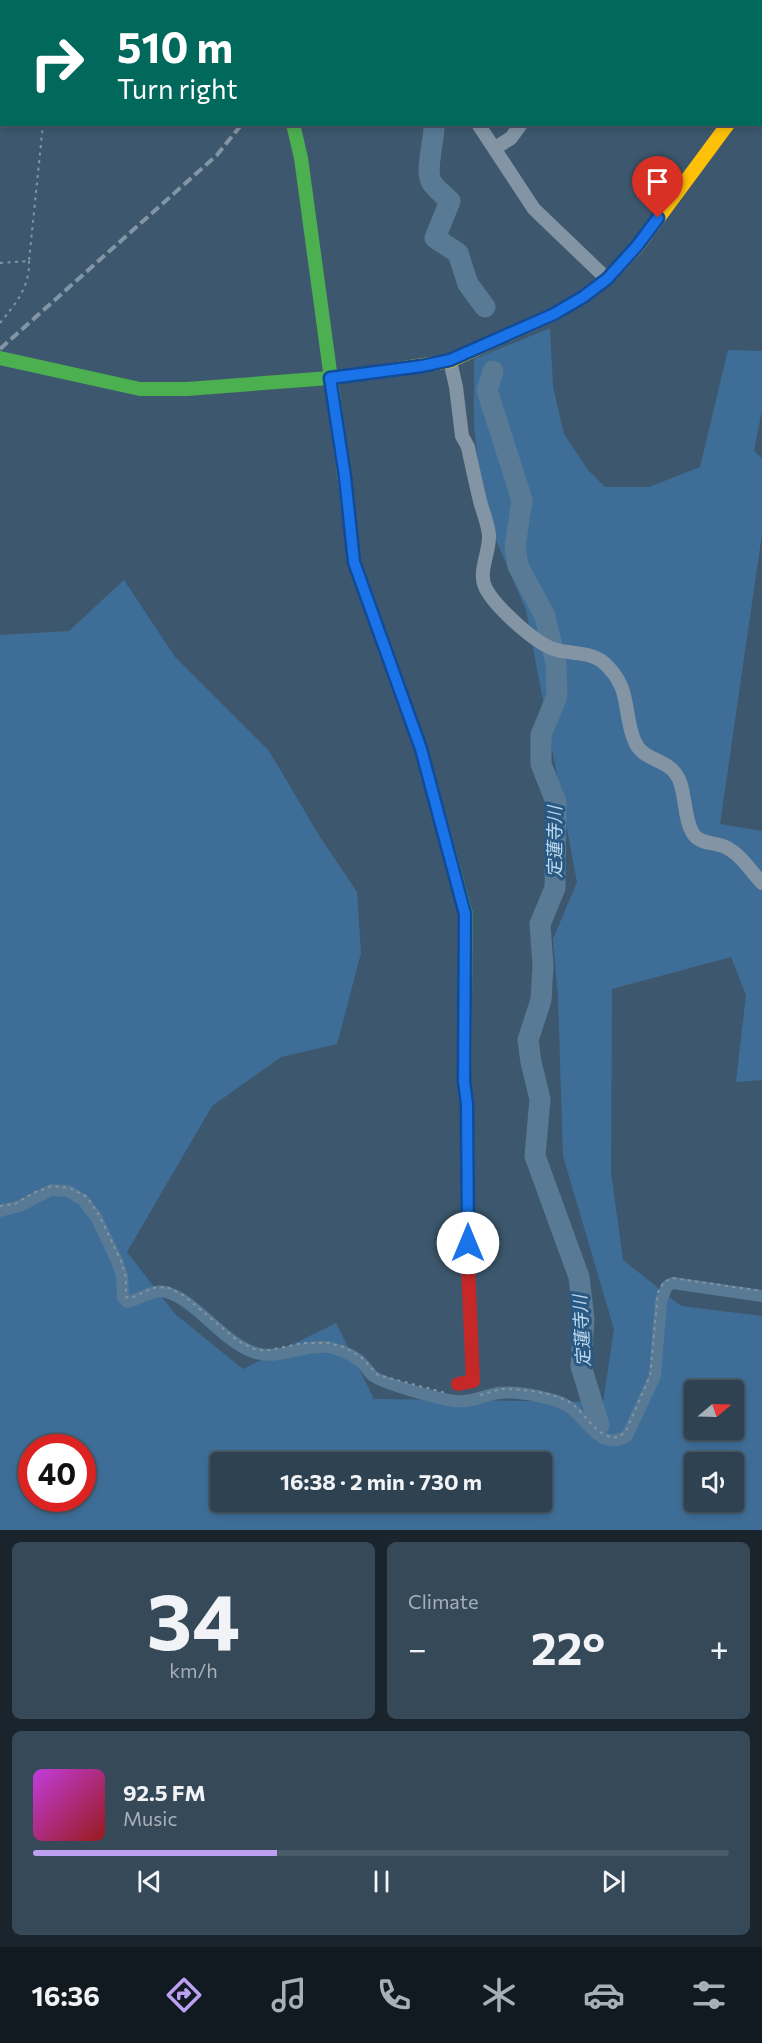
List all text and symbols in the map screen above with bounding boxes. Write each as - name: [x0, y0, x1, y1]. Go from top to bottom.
- text: 510 m: [117, 20, 233, 72]
- icon: right: [18, 24, 96, 102]
- text: Turn right: [117, 72, 237, 105]
- pin: [632, 156, 683, 218]
- icon: arrive: [641, 165, 674, 198]
- water label: 定蓮寺川: [543, 804, 565, 878]
- position arrow: [436, 1211, 500, 1275]
- water label: 定蓮寺川: [568, 1293, 594, 1368]
- north arrow: [684, 1380, 744, 1440]
- map controls: [684, 1380, 744, 1512]
- speed limit sign: 40: [18, 1434, 96, 1512]
- button: sound: [684, 1452, 744, 1512]
- text: 16:38 · 2 min · 730 m: [280, 1468, 482, 1495]
- text: 34: [147, 1571, 240, 1666]
- text: Climate: [408, 1589, 478, 1613]
- text: 22°: [531, 1619, 605, 1674]
- text: −: [408, 1627, 427, 1668]
- text: +: [710, 1627, 729, 1668]
- text: km/h: [169, 1658, 218, 1682]
- text: 92.5 FM: [123, 1779, 206, 1806]
- text: Music: [123, 1806, 177, 1830]
- icon: previous: [133, 1865, 166, 1898]
- icon: pause: [365, 1865, 398, 1898]
- icon: next: [597, 1865, 630, 1898]
- icon: directions: [163, 1974, 205, 2016]
- icon: music: [268, 1974, 310, 2016]
- icon: phone: [373, 1974, 415, 2016]
- icon: climate: [478, 1974, 520, 2016]
- icon: car: [583, 1974, 625, 2016]
- icon: filters: [688, 1974, 730, 2016]
- text: 16:36: [32, 1979, 100, 2012]

